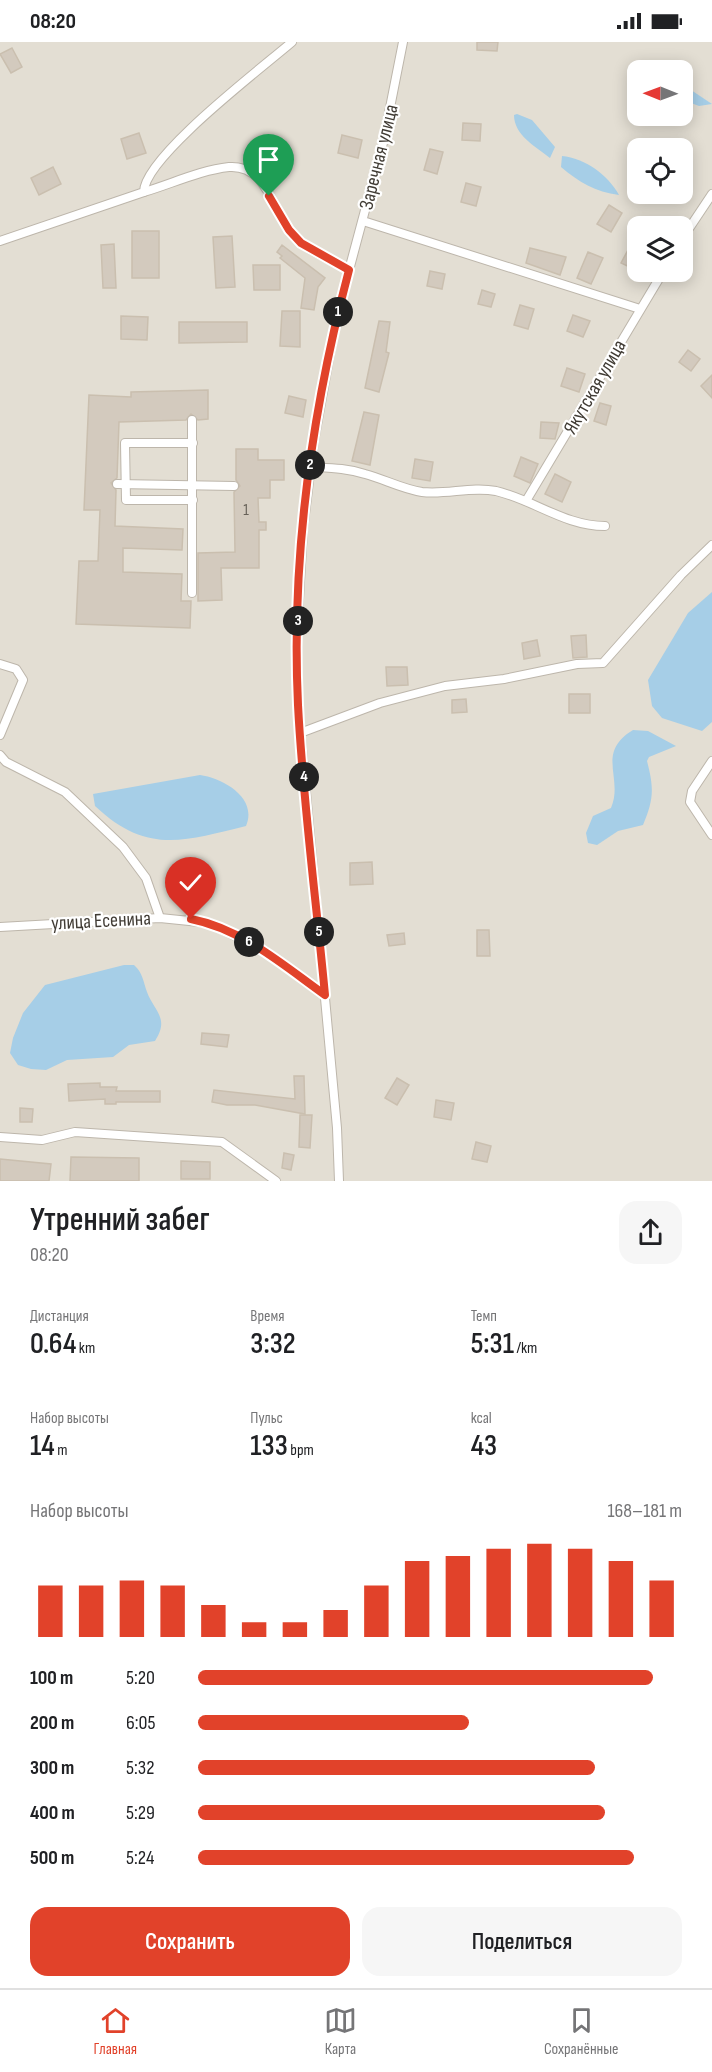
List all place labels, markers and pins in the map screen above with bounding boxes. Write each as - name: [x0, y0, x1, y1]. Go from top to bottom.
- pin: [243, 134, 294, 196]
- pin: 1: [323, 297, 353, 327]
- pin: 2: [295, 450, 325, 480]
- pin: 3: [283, 606, 313, 636]
- pin: 4: [289, 762, 319, 792]
- pin: [165, 857, 216, 919]
- pin: 5: [304, 917, 334, 947]
- pin: 6: [234, 927, 264, 957]

